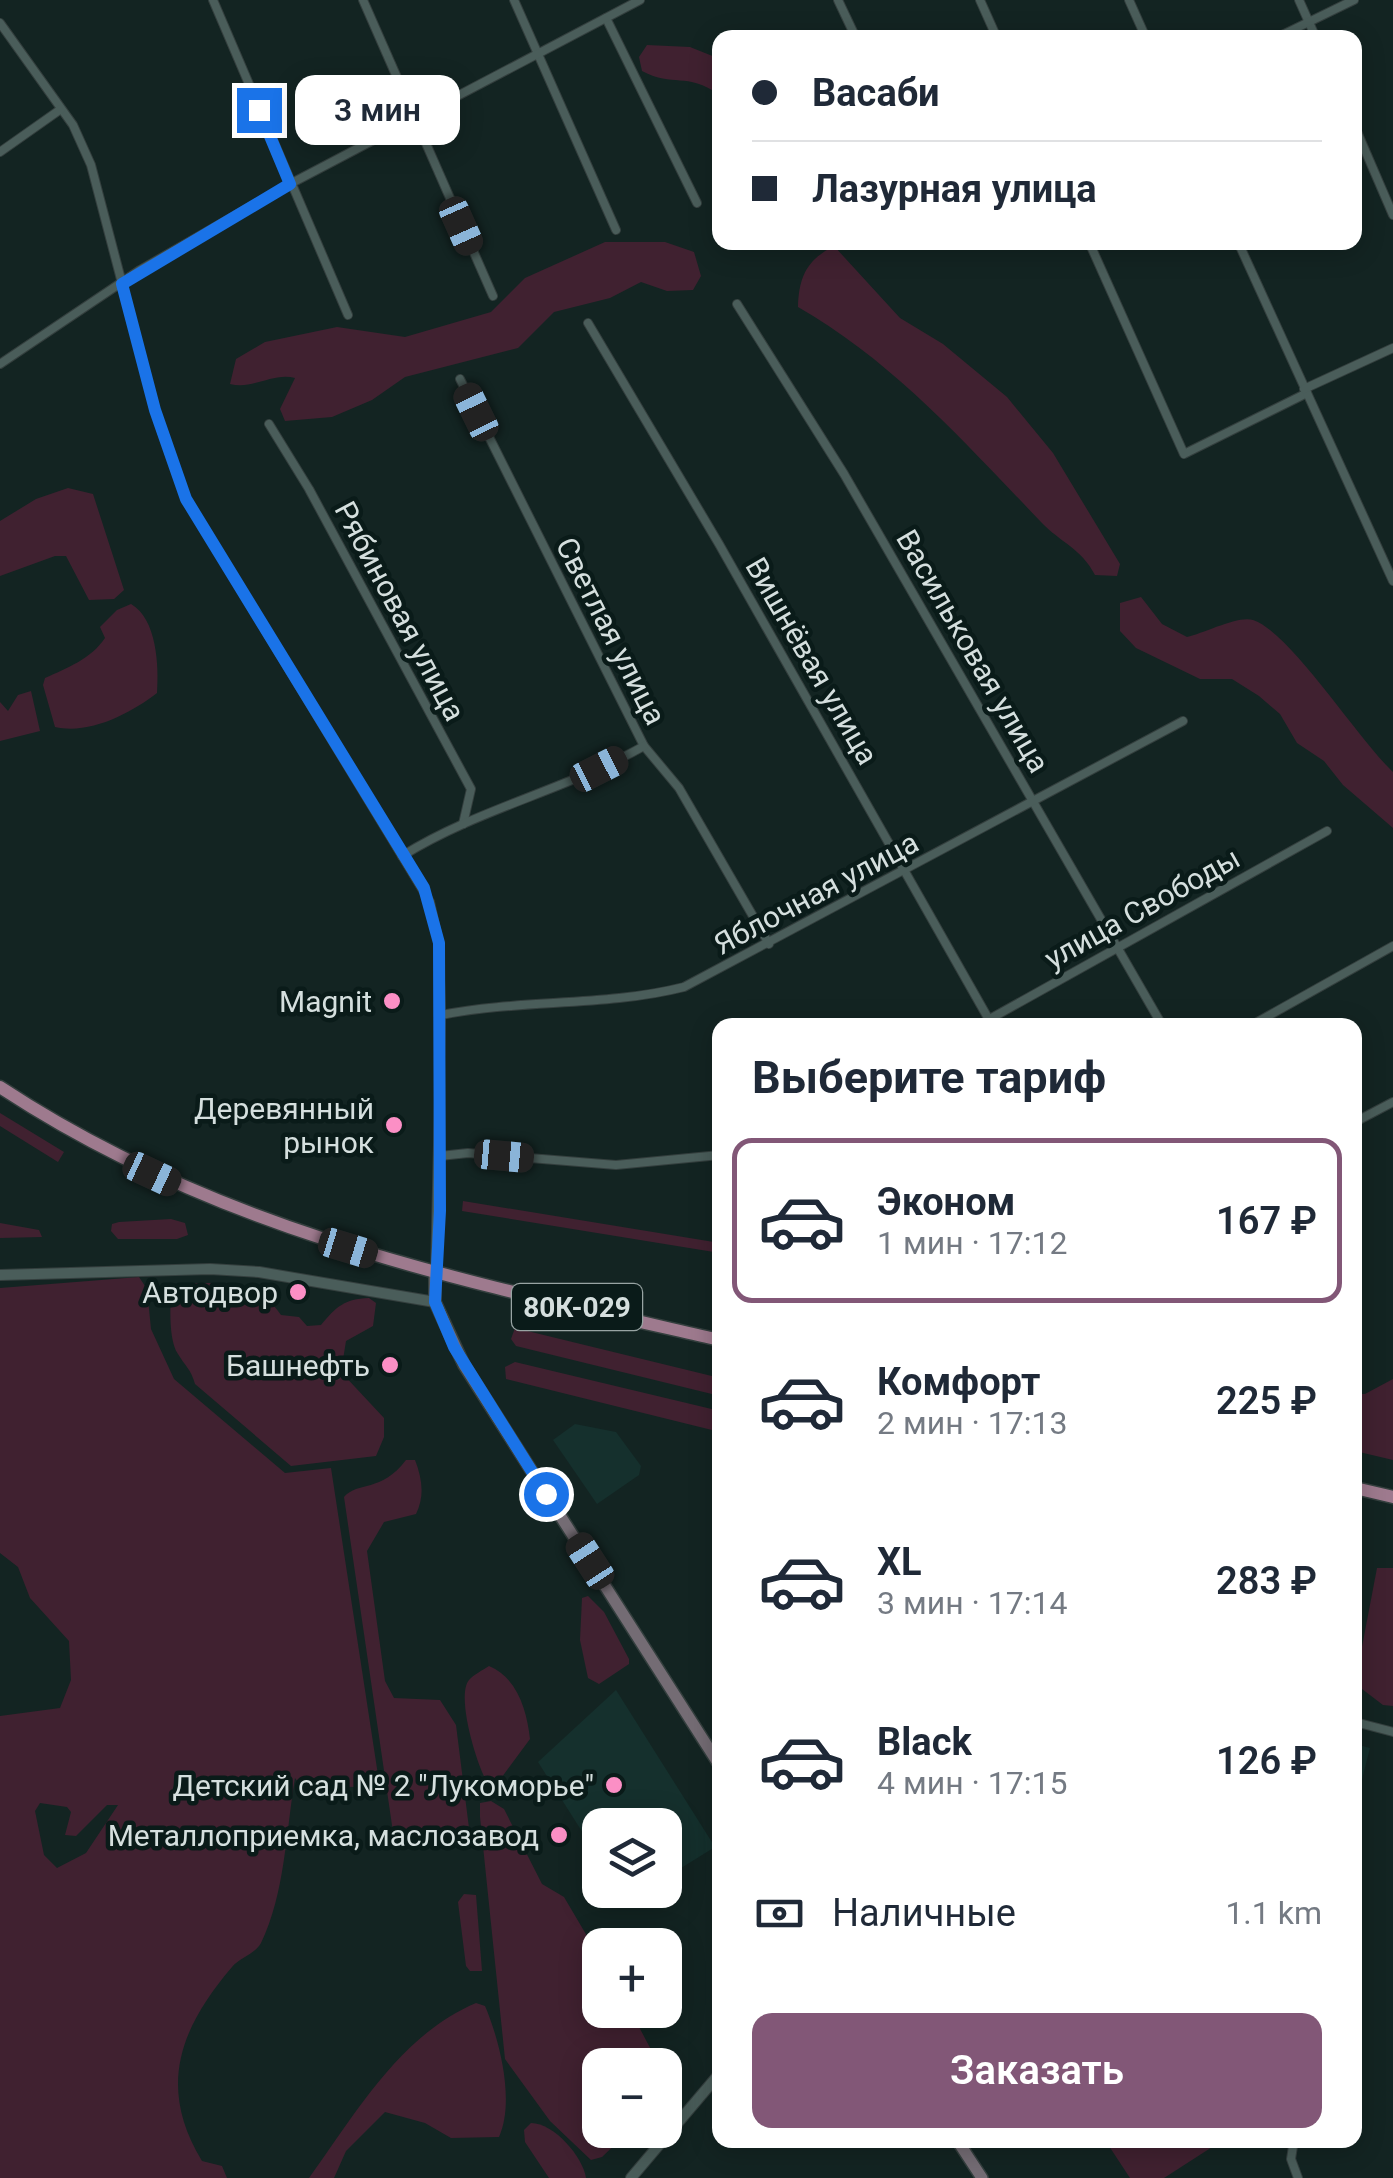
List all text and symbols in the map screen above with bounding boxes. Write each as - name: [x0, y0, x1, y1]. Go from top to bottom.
- text: Васаби: [812, 71, 940, 115]
- callout: 3 мин: [294, 75, 459, 145]
- route end: [237, 88, 282, 133]
- text: 3 мин: [334, 91, 421, 129]
- text: Лазурная улица: [812, 167, 1097, 211]
- car: [435, 192, 487, 260]
- car: [449, 378, 503, 446]
- street label: Рябиновая улица: [327, 495, 473, 727]
- street label: Васильковая улица: [889, 523, 1057, 779]
- street label: Светлая улица: [549, 531, 673, 731]
- street label: Вишнёвая улица: [739, 551, 885, 771]
- car: [565, 742, 633, 796]
- street label: Яблочная улица: [708, 824, 924, 962]
- street label: улица Свободы: [1038, 840, 1246, 976]
- place label: Magnit: [279, 984, 372, 1019]
- marker: Magnit: [381, 990, 403, 1012]
- text: Выберите тариф: [752, 1051, 1106, 1104]
- place label: Деревянный рынок: [194, 1091, 374, 1160]
- marker: Деревянный рынок: [383, 1114, 405, 1136]
- car: [473, 1138, 535, 1174]
- car: [118, 1148, 186, 1200]
- icon: car: [757, 1176, 847, 1266]
- text: Эконом: [877, 1180, 1015, 1224]
- text: 167 ₽: [1216, 1199, 1317, 1243]
- text: 1 мин · 17:12: [877, 1224, 1068, 1262]
- car: [315, 1225, 381, 1271]
- place label: Автодвор: [142, 1275, 278, 1310]
- marker: Автодвор: [287, 1281, 309, 1303]
- road number: 80К-029: [512, 1284, 642, 1330]
- place label: Башнефть: [226, 1348, 370, 1383]
- marker: Башнефть: [379, 1354, 401, 1376]
- icon: car: [757, 1356, 847, 1446]
- text: Комфорт: [877, 1360, 1040, 1404]
- text: 225 ₽: [1216, 1379, 1317, 1423]
- text: 2 мин · 17:13: [877, 1404, 1068, 1442]
- route start: [524, 1472, 569, 1517]
- car: [561, 1528, 619, 1594]
- icon: car: [757, 1536, 847, 1626]
- text: XL: [877, 1540, 922, 1584]
- text: 283 ₽: [1216, 1559, 1317, 1603]
- text: 3 мин · 17:14: [877, 1584, 1068, 1622]
- icon: car: [757, 1716, 847, 1806]
- text: Black: [877, 1720, 972, 1764]
- text: 126 ₽: [1216, 1739, 1317, 1783]
- text: 4 мин · 17:15: [877, 1764, 1068, 1802]
- place label: Детский сад № 2 "Лукоморье": [172, 1768, 594, 1803]
- marker: Детский сад № 2 "Лукоморье": [603, 1774, 625, 1796]
- map controls: [582, 1808, 682, 2148]
- button: layers: [582, 1808, 682, 1908]
- place label: Металлоприемка, маслозавод: [108, 1818, 539, 1853]
- marker: Металлоприемка, маслозавод: [548, 1824, 570, 1846]
- icon: cash: [752, 1886, 807, 1941]
- text: Наличные: [832, 1891, 1016, 1935]
- text: 1.1 km: [1225, 1894, 1322, 1932]
- button: +: [582, 1928, 682, 2028]
- button: Заказать: [752, 2013, 1322, 2128]
- button: −: [582, 2048, 682, 2148]

